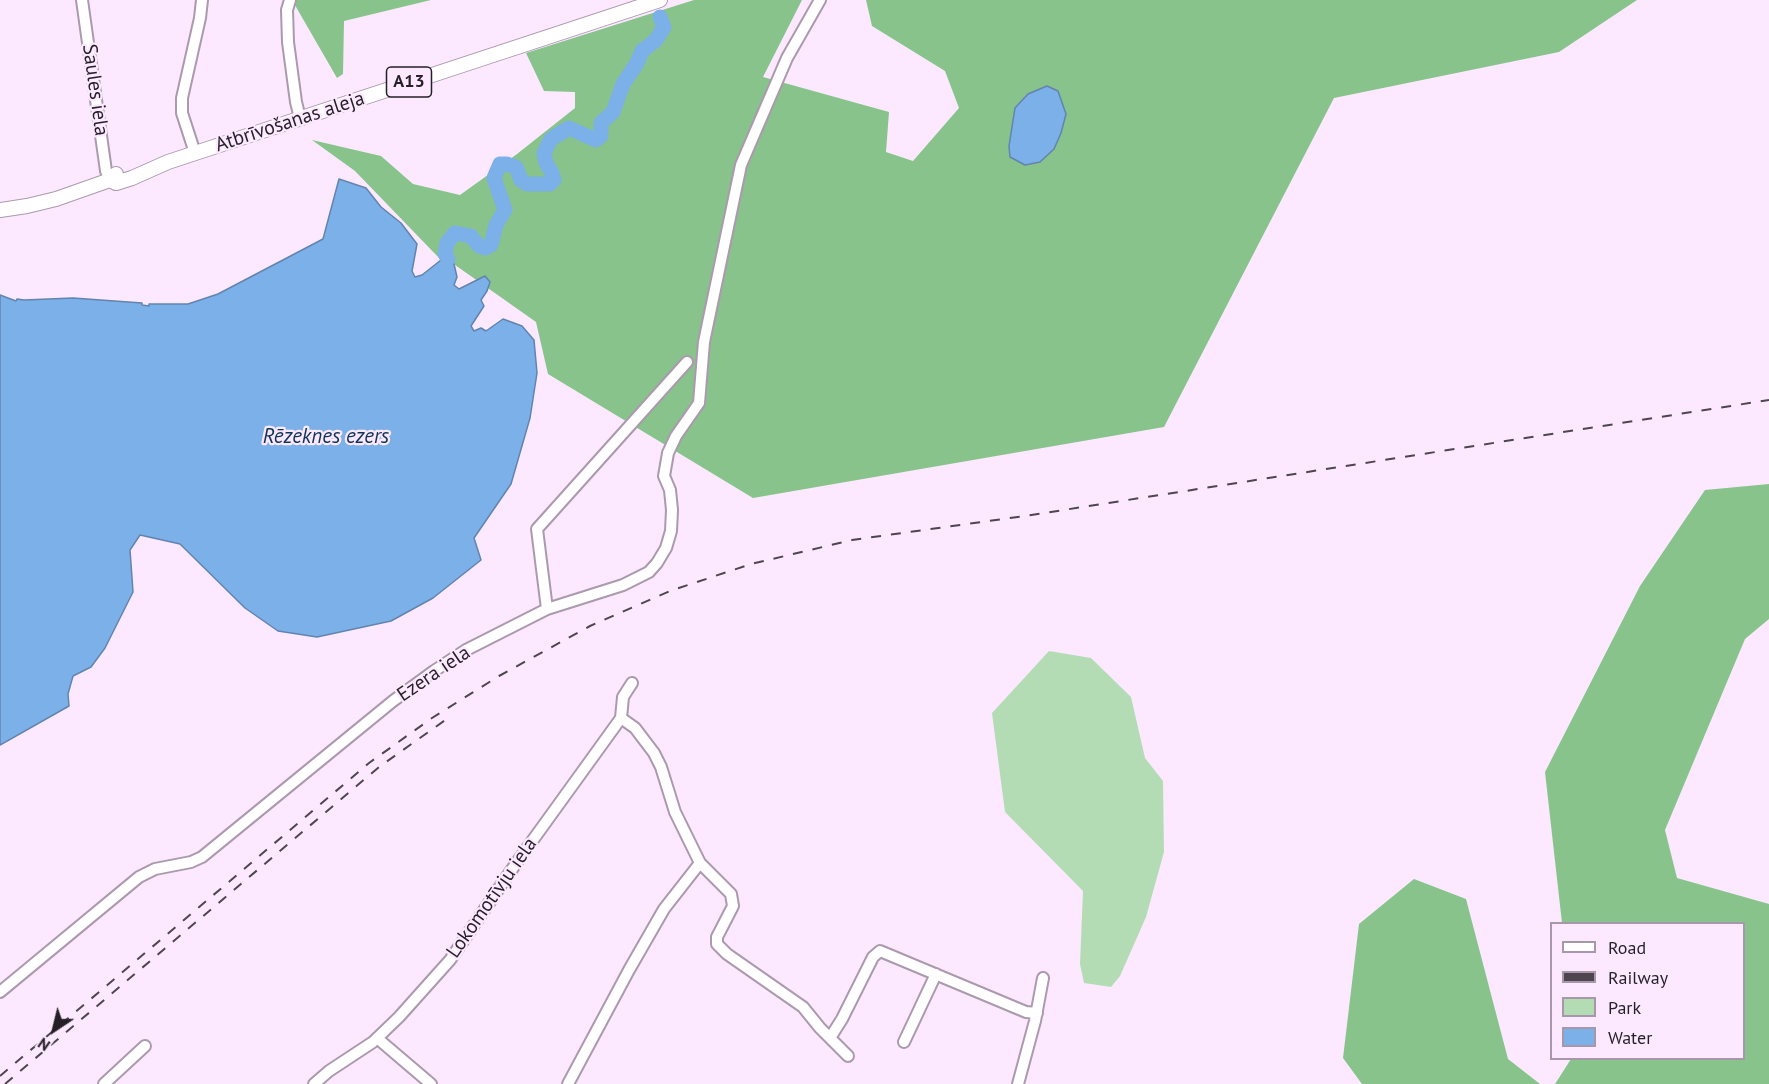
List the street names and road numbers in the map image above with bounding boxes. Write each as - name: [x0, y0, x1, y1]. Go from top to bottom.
- street label: Saules iela: [77, 43, 113, 137]
- road number: A13: [386, 67, 432, 97]
- street label: Atbrīvošanas aleja: [212, 87, 368, 157]
- street label: Ezera iela: [393, 641, 475, 707]
- street label: Lokomotīvju iela: [442, 833, 542, 963]

